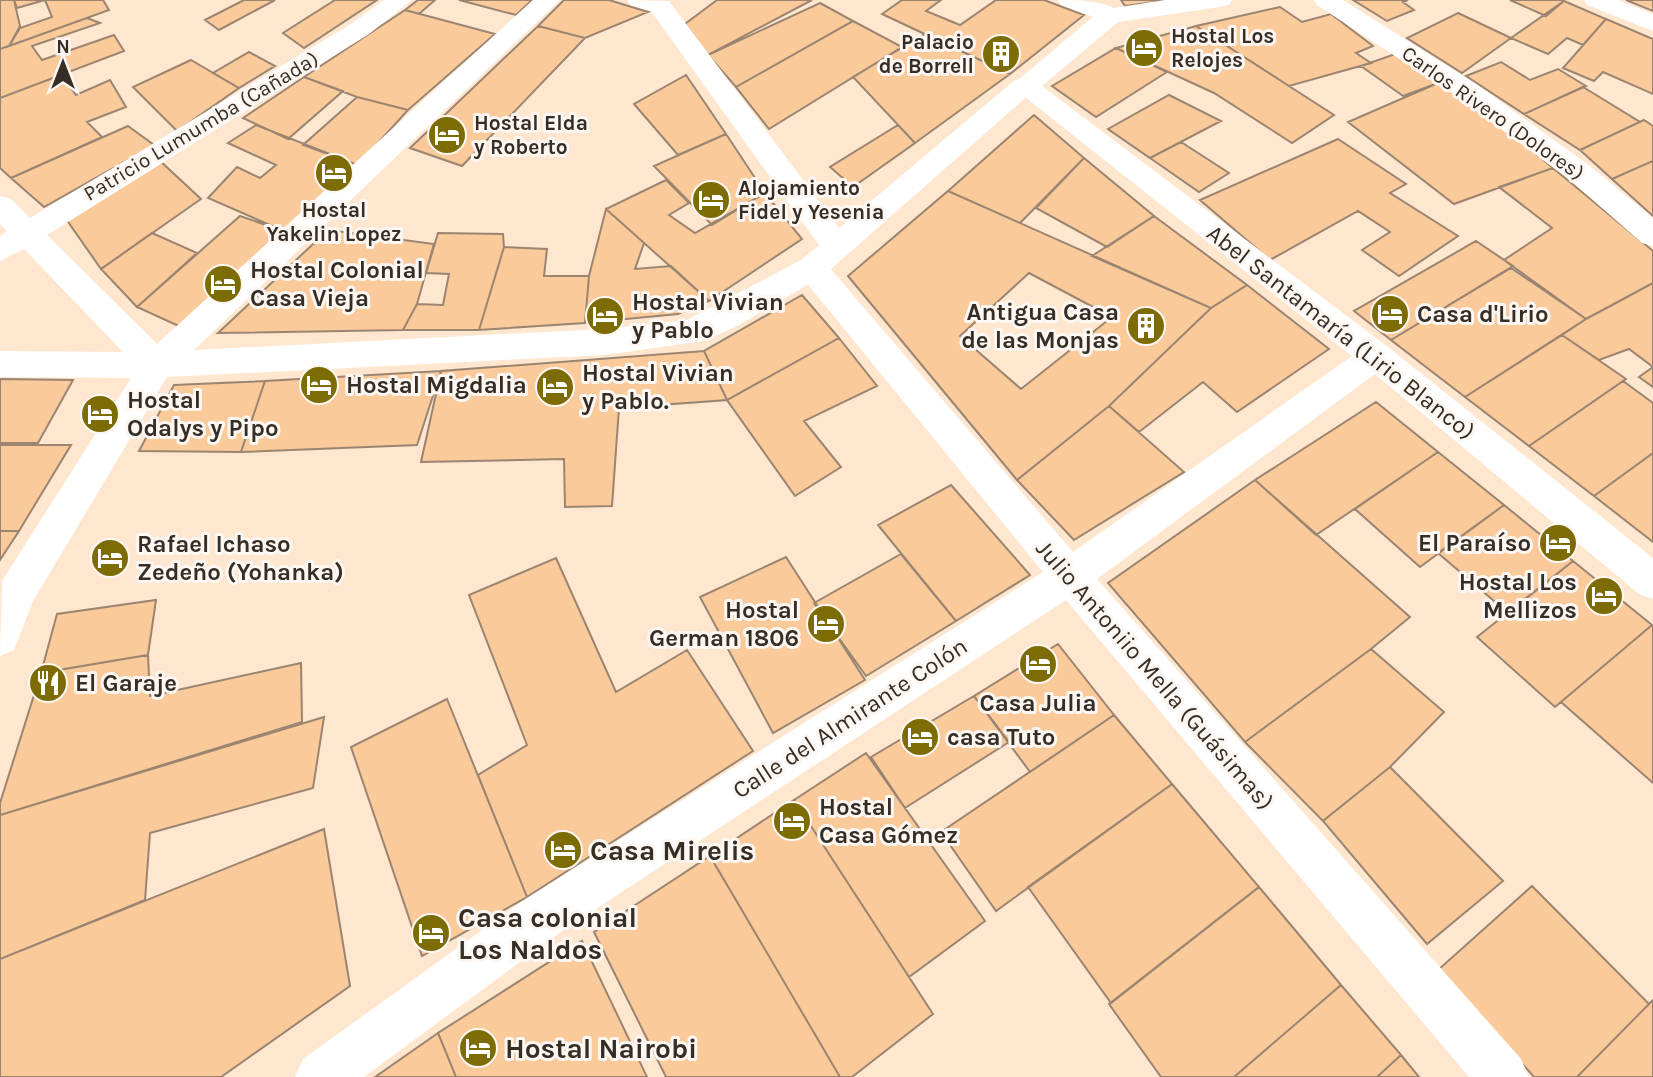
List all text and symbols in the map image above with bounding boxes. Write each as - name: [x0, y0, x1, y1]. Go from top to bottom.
- place label: Hostal Los Relojes: [1171, 24, 1274, 72]
- hotel icon: Hostal Los Relojes: [1123, 27, 1165, 69]
- north arrow: [28, 28, 98, 98]
- place label: Palacio de Borrell: [879, 30, 974, 78]
- building icon: Palacio de Borrell: [980, 33, 1022, 75]
- text: N: [56, 36, 70, 58]
- street label: Carlos Rivero (Dolores): [1397, 41, 1589, 185]
- street label: Patricio Lumumba (Cañada): [79, 46, 323, 206]
- place label: Hostal Elda y Roberto: [474, 111, 588, 159]
- hotel icon: Hostal Elda y Roberto: [426, 114, 468, 156]
- hotel icon: Hostal Yakelin Lopez: [313, 152, 355, 194]
- place label: Alojamiento Fidel y Yesenia: [738, 176, 884, 224]
- hotel icon: Alojamiento Fidel y Yesenia: [690, 179, 732, 221]
- place label: Hostal Yakelin Lopez: [267, 198, 401, 246]
- street label: Abel Santamaría (Lirio Blanco): [1201, 219, 1481, 445]
- place label: Hostal Colonial Casa Vieja: [250, 256, 424, 312]
- hotel icon: Hostal Colonial Casa Vieja: [202, 263, 244, 305]
- place label: Hostal Vivian y Pablo: [632, 288, 784, 344]
- hotel icon: Casa d'Lirio: [1369, 293, 1411, 335]
- hotel icon: Hostal Vivian y Pablo: [584, 295, 626, 337]
- place label: Antigua Casa de las Monjas: [961, 298, 1119, 354]
- place label: Casa d'Lirio: [1417, 300, 1549, 328]
- building icon: Antigua Casa de las Monjas: [1125, 305, 1167, 347]
- place label: Hostal Vivian y Pablo.: [582, 359, 734, 415]
- hotel icon: Hostal Migdalia: [298, 364, 340, 406]
- hotel icon: Hostal Vivian y Pablo.: [534, 366, 576, 408]
- place label: Hostal Migdalia: [346, 371, 527, 399]
- place label: Hostal Odalys y Pipo: [127, 386, 278, 442]
- hotel icon: Hostal Odalys y Pipo: [79, 393, 121, 435]
- hotel icon: El Paraíso: [1537, 522, 1579, 564]
- place label: El Paraíso: [1418, 529, 1531, 557]
- place label: Rafael Ichaso Zedeño (Yohanka): [137, 530, 344, 586]
- street label: Julio Antoniio Mella (Guásimas): [1030, 534, 1280, 816]
- hotel icon: Rafael Ichaso Zedeño (Yohanka): [89, 537, 131, 579]
- place label: Hostal Los Mellizos: [1459, 568, 1577, 624]
- hotel icon: Hostal Los Mellizos: [1583, 575, 1625, 617]
- place label: Hostal German 1806: [649, 596, 799, 652]
- hotel icon: Hostal German 1806: [805, 603, 847, 645]
- street label: Calle del Almirante Colón: [727, 632, 973, 804]
- hotel icon: Casa Julia: [1017, 643, 1059, 685]
- restaurant icon: El Garaje: [27, 662, 69, 704]
- place label: El Garaje: [75, 669, 177, 697]
- place label: Casa Julia: [980, 689, 1096, 717]
- hotel icon: casa Tuto: [899, 716, 941, 758]
- place label: casa Tuto: [947, 723, 1055, 751]
- place label: Hostal Casa Gómez: [819, 793, 958, 849]
- hotel icon: Hostal Casa Gómez: [771, 800, 813, 842]
- hotel icon: Casa Mirelis: [542, 829, 584, 871]
- place label: Casa Mirelis: [590, 834, 754, 867]
- place label: Casa colonial Los Naldos: [458, 901, 637, 966]
- hotel icon: Casa colonial Los Naldos: [410, 912, 452, 954]
- hotel icon: Hostal Nairobi: [457, 1027, 499, 1069]
- place label: Hostal Nairobi: [505, 1032, 697, 1065]

